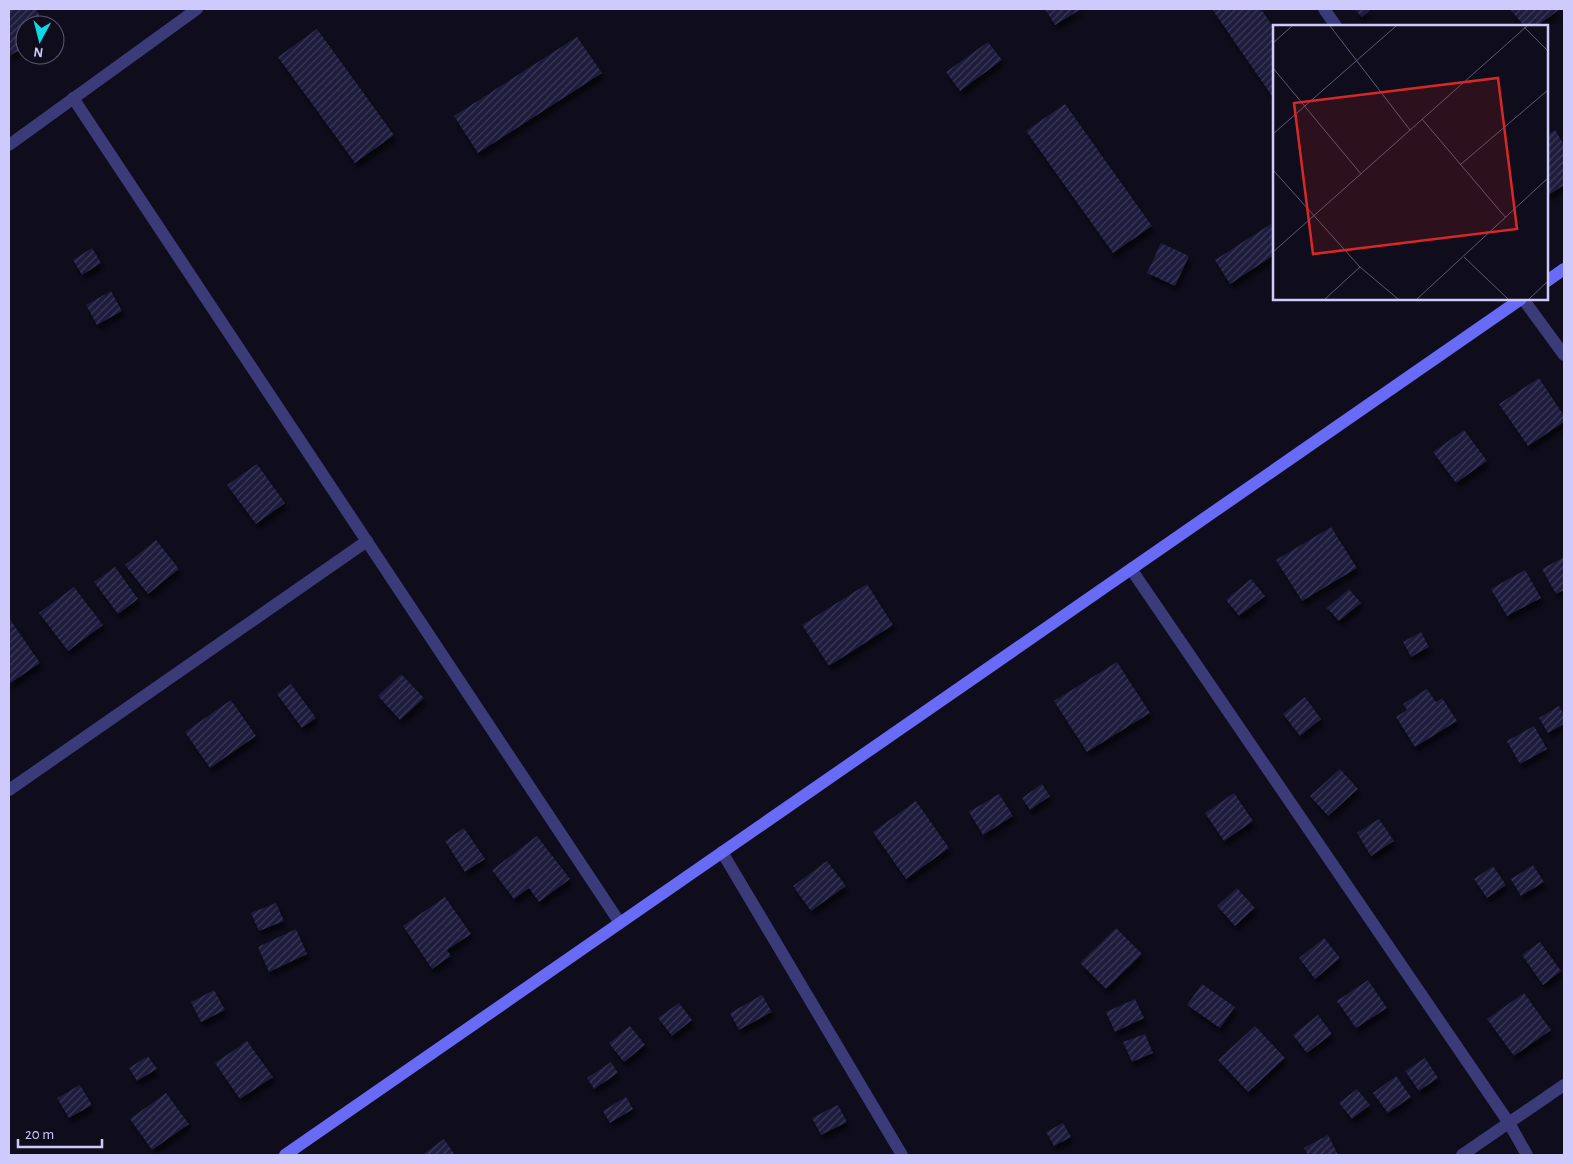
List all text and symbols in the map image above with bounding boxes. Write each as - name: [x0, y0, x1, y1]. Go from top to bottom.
- north arrow: [15, 15, 65, 65]
- inset map: [1273, 25, 1548, 300]
- text: N: [33, 44, 44, 59]
- scale bar: [18, 1116, 101, 1148]
- text: 20 m: [25, 1127, 54, 1142]

